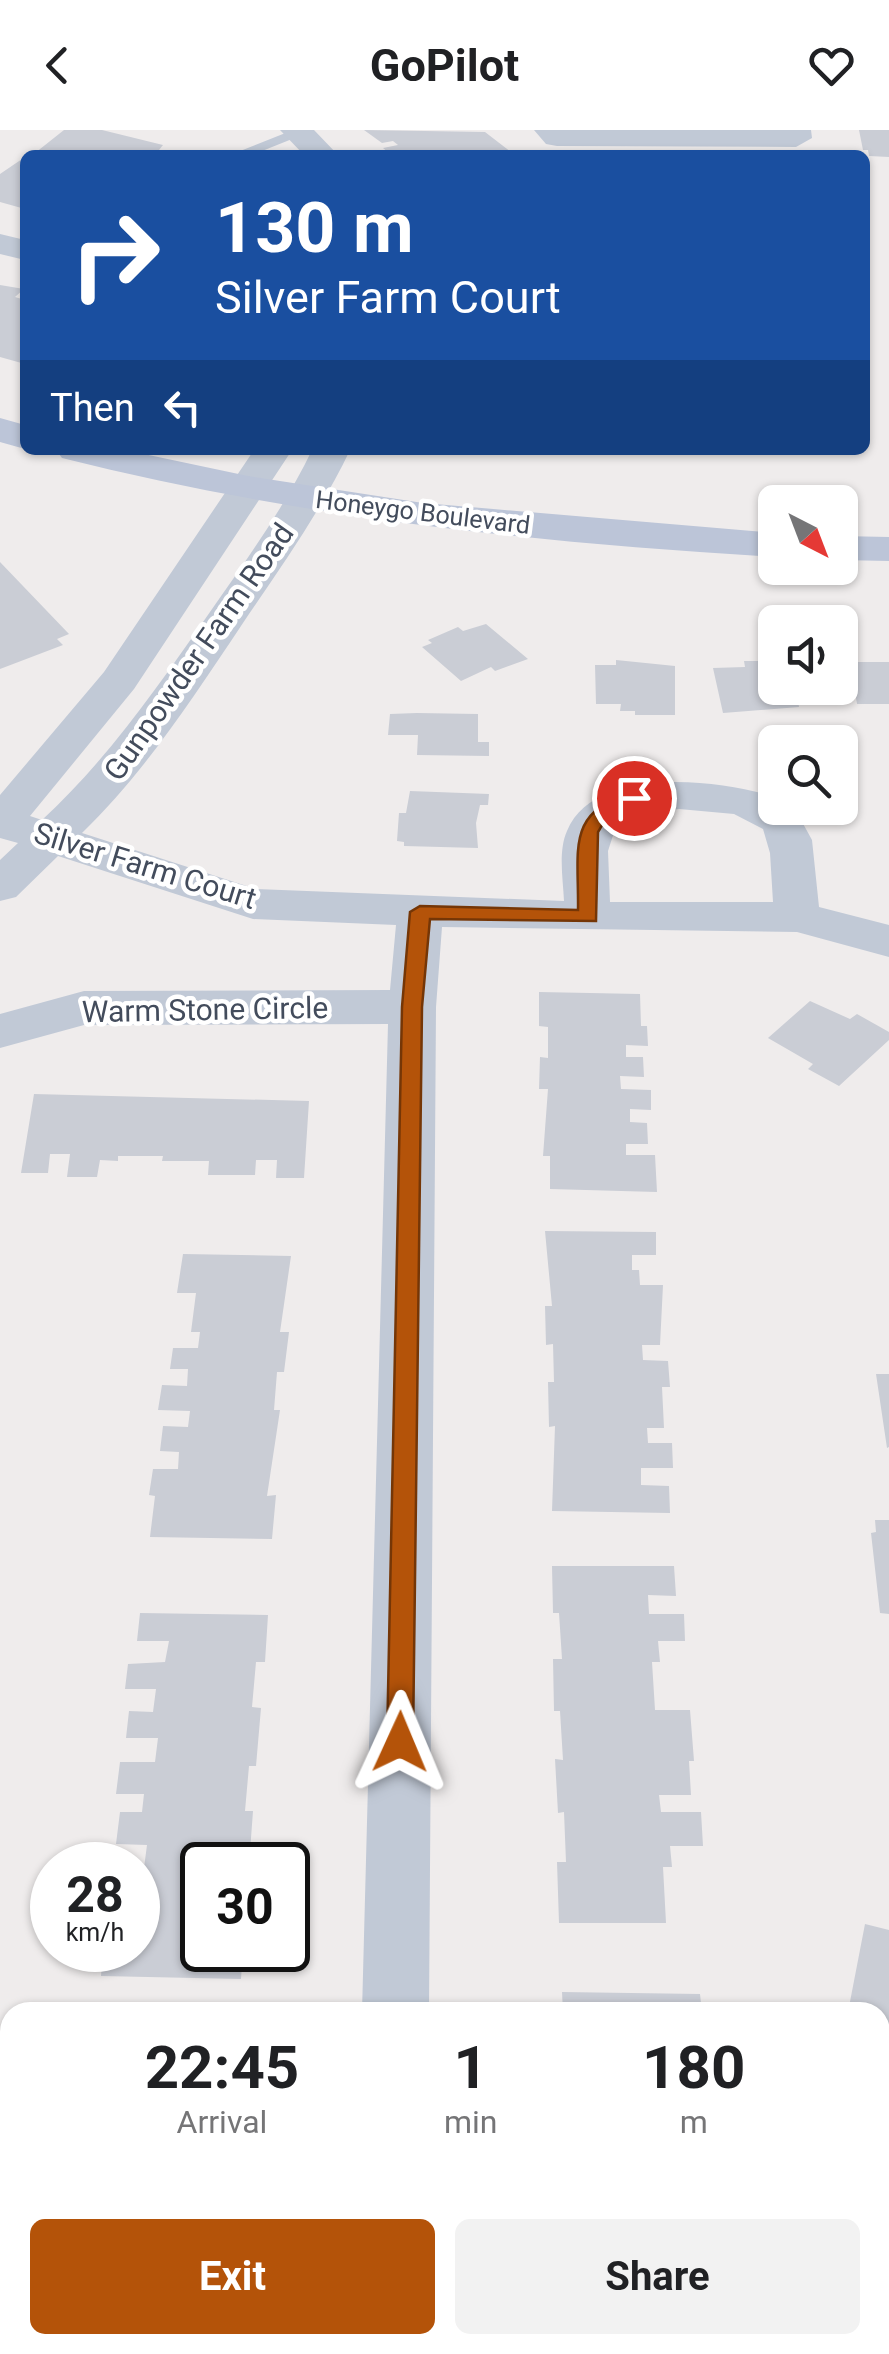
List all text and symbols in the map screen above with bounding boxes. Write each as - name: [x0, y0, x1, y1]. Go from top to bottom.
- icon: back: [30, 38, 85, 93]
- icon: heart: [804, 38, 859, 93]
- text: GoPilot: [370, 39, 519, 92]
- text: 130 m: [215, 187, 414, 269]
- icon: right: [50, 190, 180, 320]
- text: Silver Farm Court: [215, 271, 561, 324]
- icon: left: [155, 380, 210, 435]
- text: Then: [50, 386, 135, 430]
- street label: Honeygo Boulevard: [314, 485, 532, 540]
- north arrow: [758, 485, 858, 585]
- map controls: [758, 485, 858, 825]
- street label: Gunpowder Farm Road: [97, 516, 301, 787]
- button: sound: [758, 605, 858, 705]
- button: search: [758, 725, 858, 825]
- pin: [592, 756, 677, 841]
- icon: arrive: [607, 771, 662, 826]
- street label: Silver Farm Court: [30, 815, 260, 916]
- street label: Warm Stone Circle: [82, 990, 328, 1029]
- position arrow: [348, 1690, 452, 1794]
- speed limit sign: 30: [180, 1842, 310, 1972]
- text: 28: [66, 1866, 124, 1924]
- text: km/h: [66, 1918, 124, 1947]
- text: 22:45: [145, 2032, 299, 2103]
- text: 1: [453, 2032, 488, 2103]
- text: 180: [642, 2032, 745, 2103]
- text: Arrival: [177, 2103, 267, 2141]
- text: min: [444, 2103, 497, 2141]
- text: m: [680, 2103, 708, 2141]
- button: Exit: [30, 2219, 435, 2334]
- button: Share: [455, 2219, 860, 2334]

